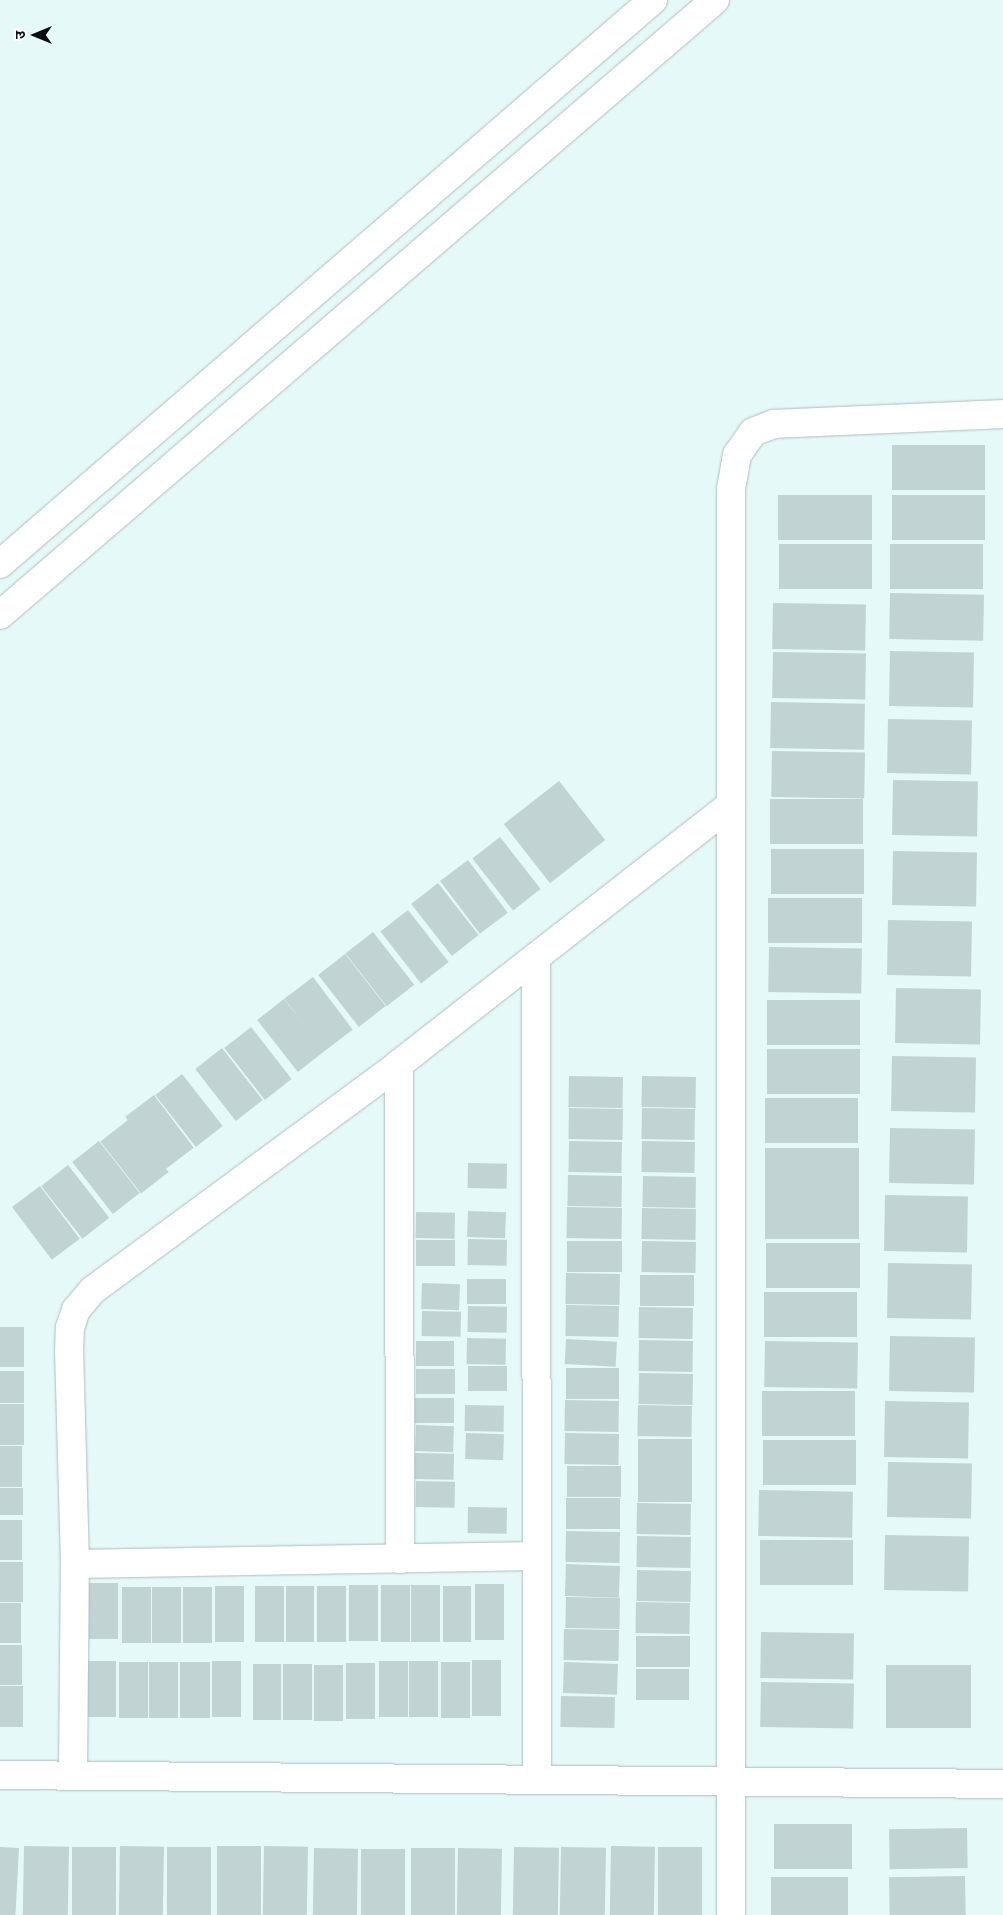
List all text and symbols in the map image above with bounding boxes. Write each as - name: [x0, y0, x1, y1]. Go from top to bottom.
- north arrow: [10, 10, 60, 60]
- text: उ: [11, 31, 29, 39]

